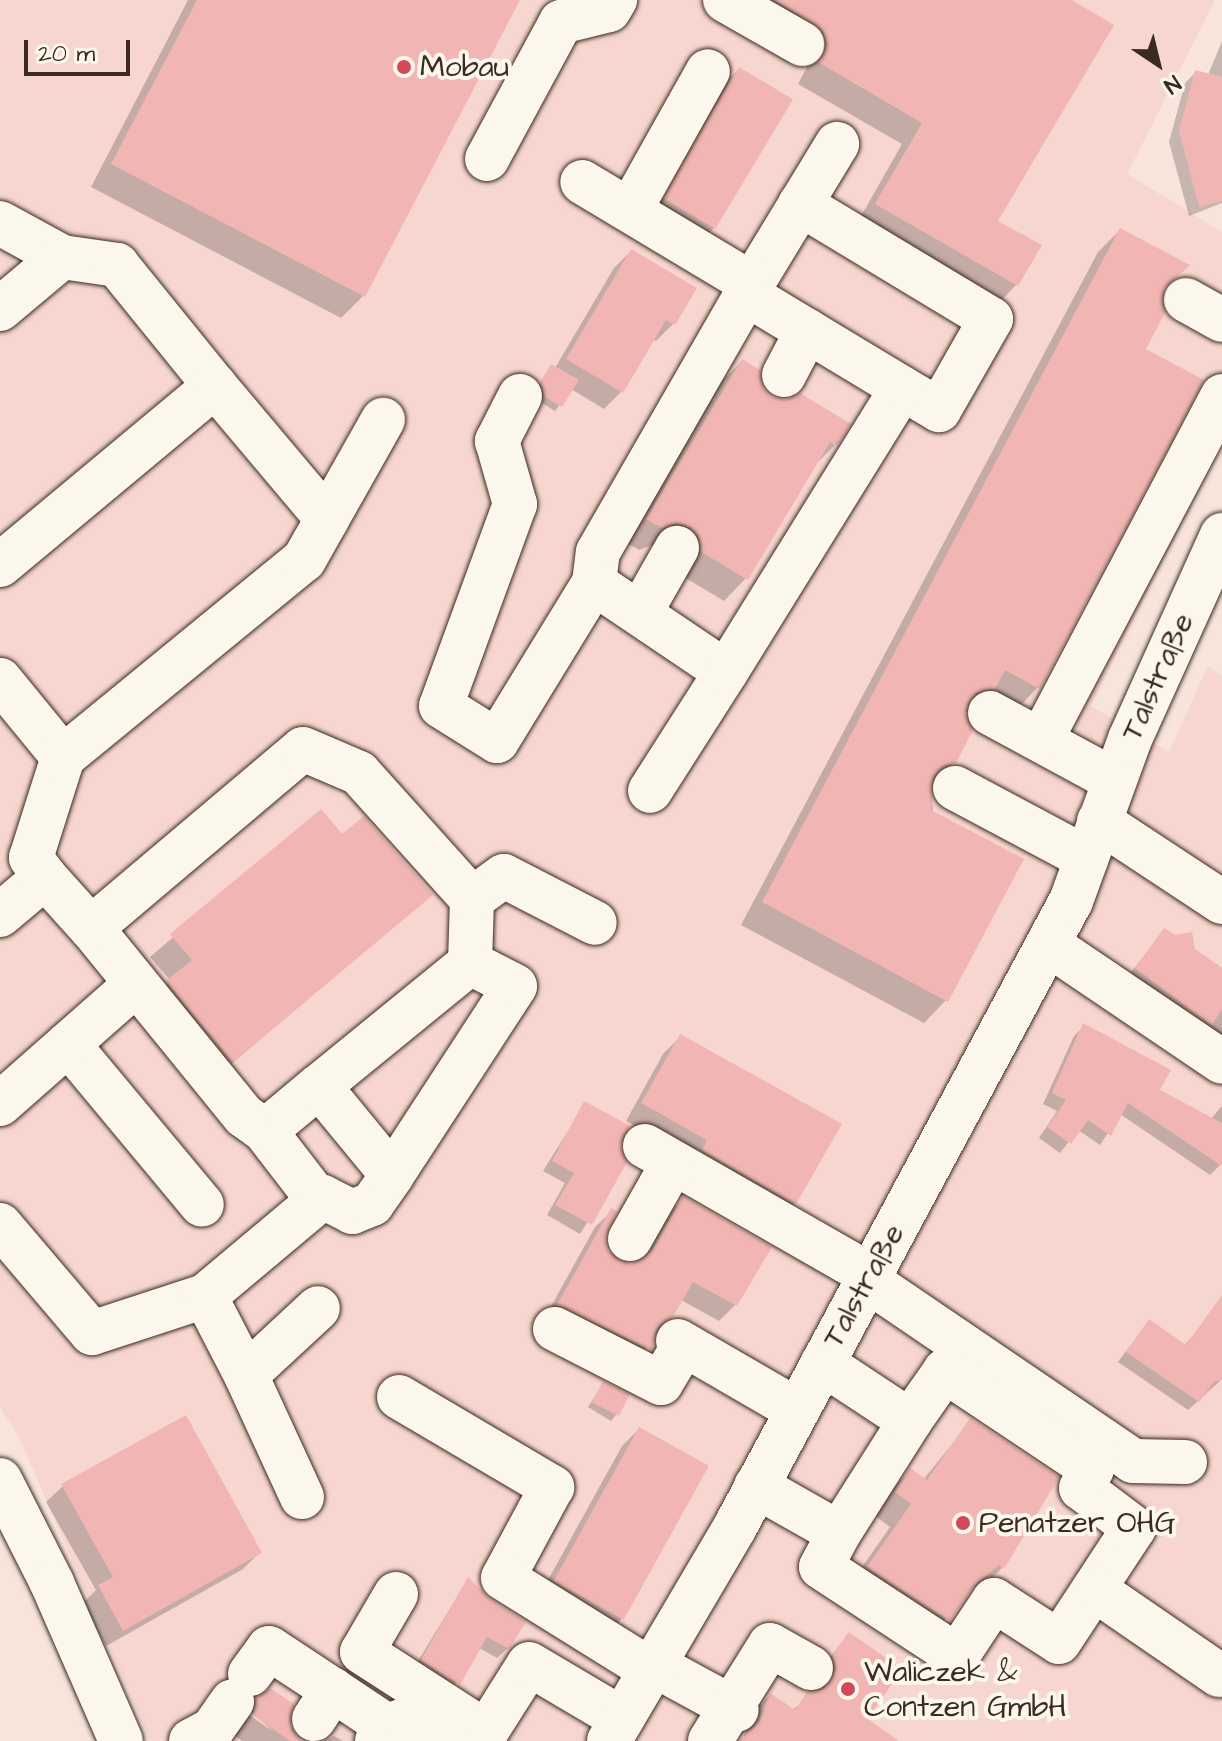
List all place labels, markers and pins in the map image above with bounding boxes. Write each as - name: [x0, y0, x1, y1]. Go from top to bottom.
- place label: Mobau: [420, 49, 509, 85]
- marker: Mobau: [395, 58, 413, 76]
- place label: Penatzer OHG: [979, 1505, 1175, 1541]
- marker: Penatzer OHG: [954, 1514, 972, 1532]
- place label: Waliczek & Contzen GmbH: [864, 1654, 1066, 1724]
- marker: Waliczek & Contzen GmbH: [839, 1680, 857, 1698]

